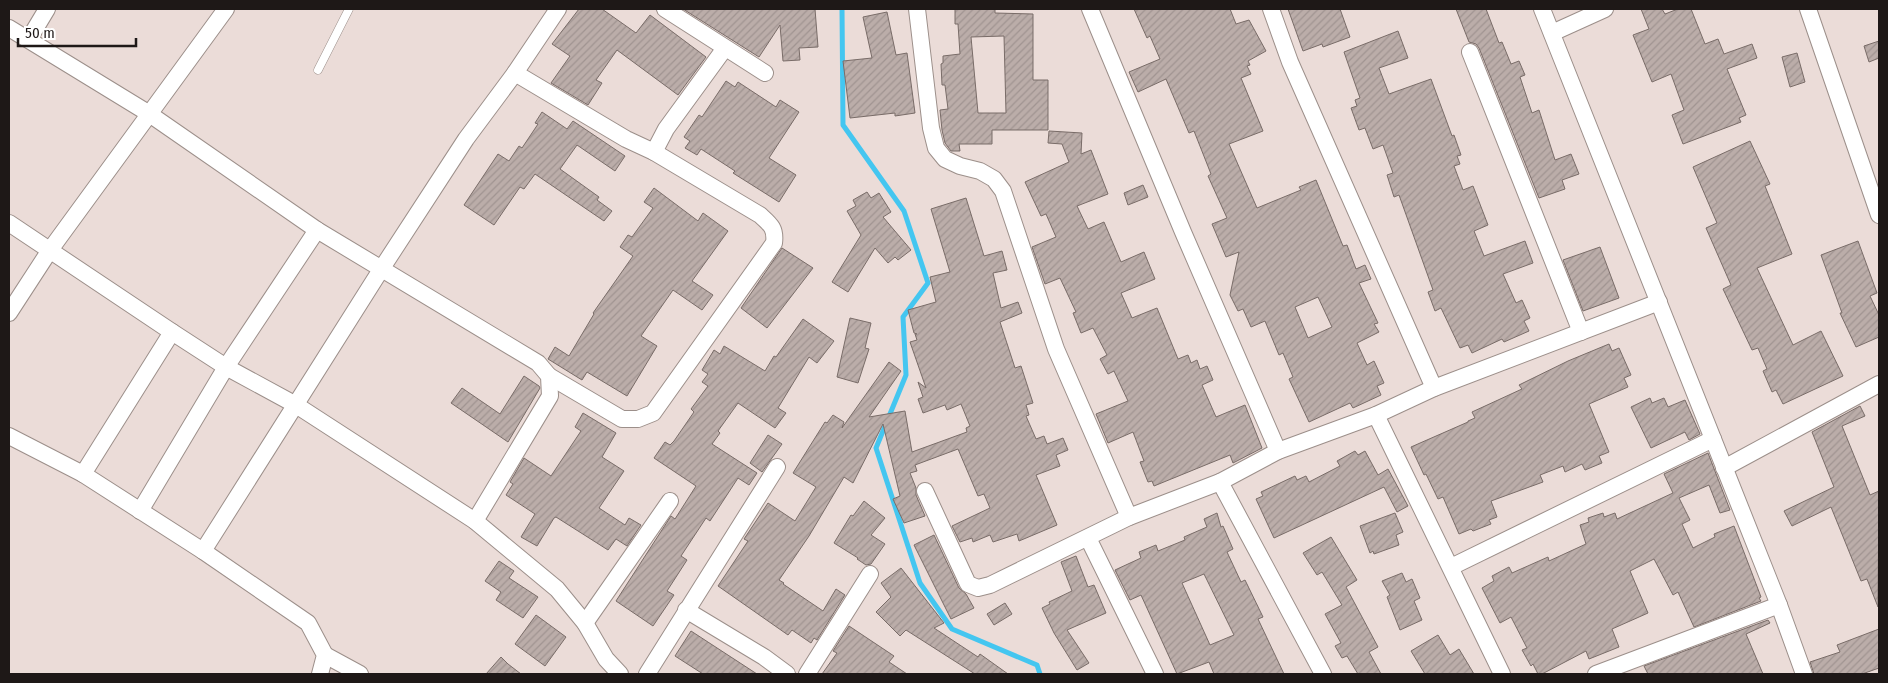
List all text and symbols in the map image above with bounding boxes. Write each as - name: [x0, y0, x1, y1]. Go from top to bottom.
- scale bar: [18, 15, 135, 47]
- text: 50 m: [25, 24, 55, 42]

